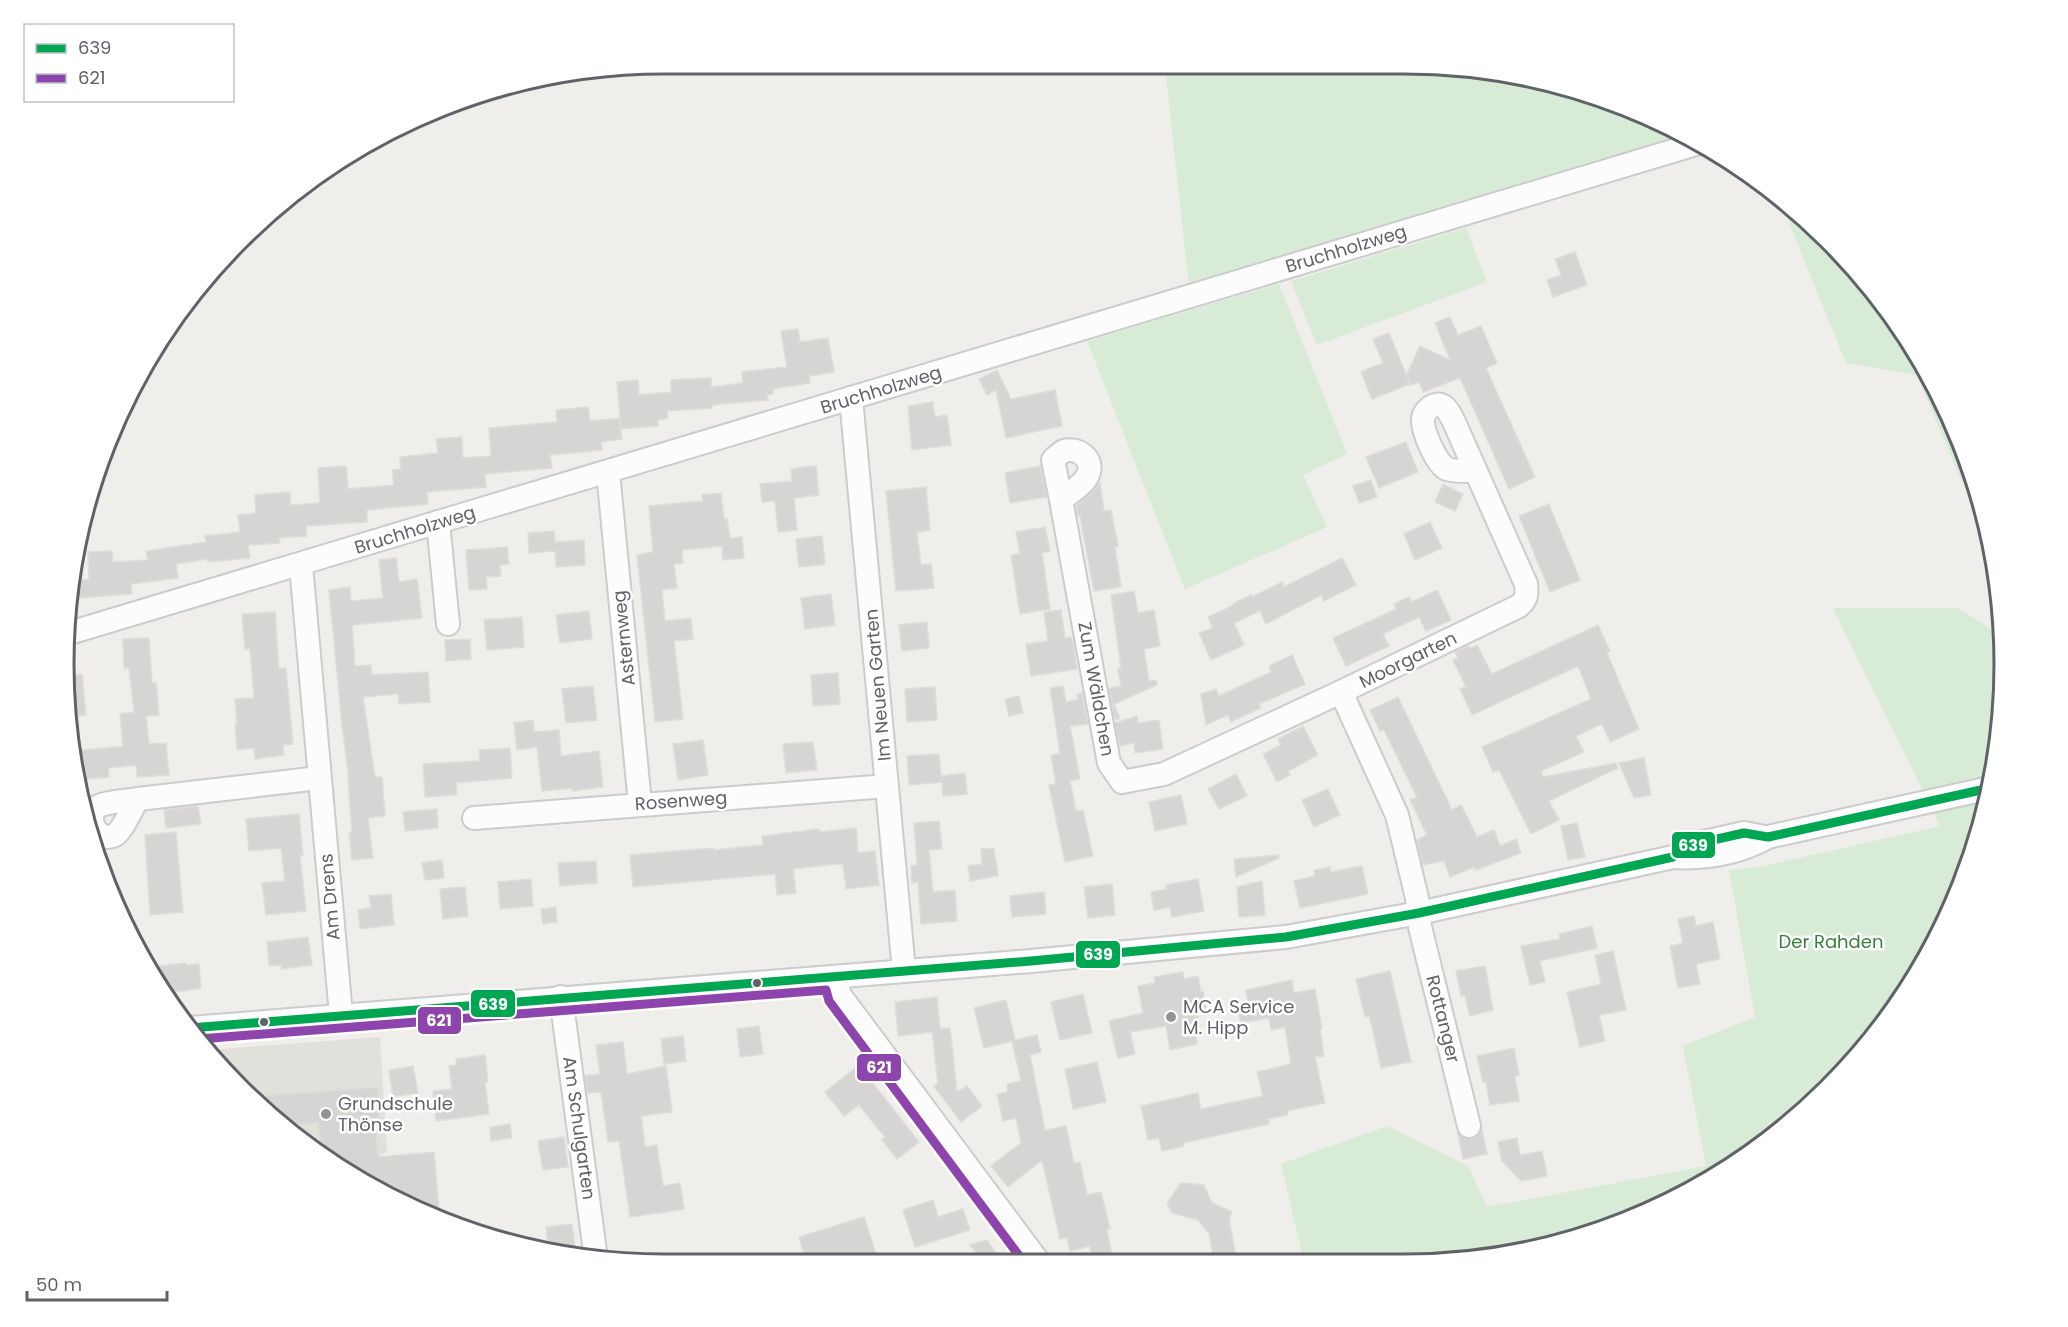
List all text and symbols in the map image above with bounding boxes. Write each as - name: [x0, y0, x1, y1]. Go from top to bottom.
- legend: [24, 24, 234, 102]
- text: 639: [78, 35, 111, 60]
- text: 621: [78, 65, 106, 90]
- street label: Bruchholzweg: [1282, 218, 1410, 279]
- street label: Bruchholzweg: [817, 359, 945, 420]
- street label: Bruchholzweg: [351, 499, 479, 560]
- street label: Asternweg: [606, 589, 641, 687]
- street label: Im Neuen Garten: [858, 608, 897, 762]
- street label: Zum Wäldchen: [1072, 620, 1121, 758]
- street label: Moorgarten: [1355, 625, 1461, 694]
- street label: Rosenweg: [634, 785, 728, 816]
- line badge: 639: [1671, 831, 1716, 859]
- text: 639: [1678, 834, 1708, 857]
- street label: Am Drens: [313, 853, 346, 941]
- park label: Der Rahden: [1779, 929, 1883, 954]
- line badge: 639: [1075, 940, 1121, 969]
- text: 639: [1083, 943, 1113, 966]
- street label: Rottanger: [1421, 973, 1466, 1065]
- unlabelled marker: [751, 977, 763, 989]
- line badge: 639: [470, 989, 516, 1018]
- text: 639: [478, 993, 508, 1016]
- place label: MCA Service M. Hipp: [1183, 994, 1294, 1040]
- line badge: 621: [417, 1006, 462, 1035]
- text: 621: [426, 1009, 452, 1032]
- marker: MCA Service M. Hipp: [1164, 1010, 1178, 1024]
- unlabelled marker: [258, 1016, 270, 1028]
- line badge: 621: [856, 1053, 902, 1082]
- street label: Am Schulgarten: [557, 1055, 602, 1201]
- text: 621: [866, 1056, 892, 1079]
- place label: Grundschule Thönse: [338, 1091, 453, 1137]
- marker: Grundschule Thönse: [319, 1107, 333, 1121]
- scale bar: [27, 1264, 166, 1302]
- text: 50 m: [36, 1272, 82, 1297]

